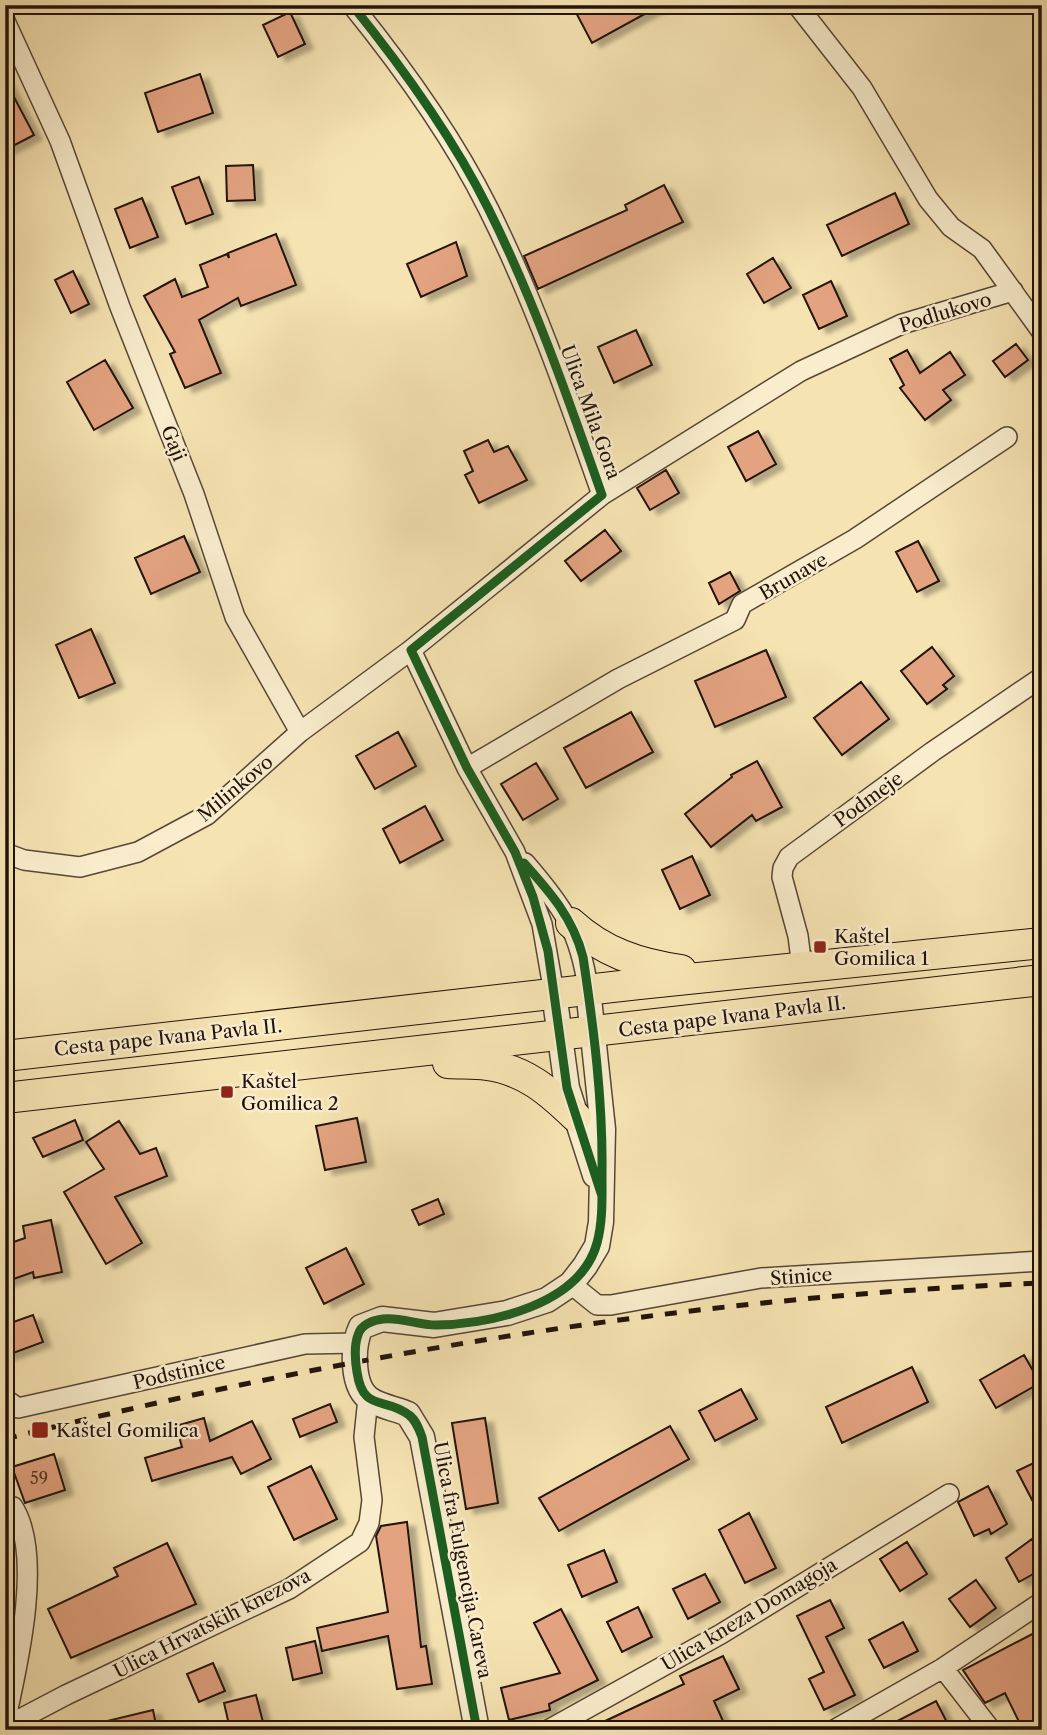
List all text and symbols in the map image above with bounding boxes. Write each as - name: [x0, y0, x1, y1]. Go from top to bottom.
- street label: Podlukovo: [896, 288, 994, 337]
- street label: Ulica Mila Gora: [556, 342, 625, 482]
- street label: Gaji: [156, 422, 191, 465]
- street label: Brunave: [755, 548, 831, 605]
- street label: Milinkovo: [193, 750, 278, 826]
- street label: Podmeje: [829, 767, 907, 832]
- place label: Kaštel Gomilica 1: [834, 925, 929, 970]
- marker: Kaštel Gomilica 1: [812, 939, 828, 955]
- street label: Cesta pape Ivana Pavla II.: [617, 991, 847, 1042]
- street label: Cesta pape Ivana Pavla II.: [53, 1014, 283, 1061]
- place label: Kaštel Gomilica 2: [241, 1070, 339, 1115]
- marker: Kaštel Gomilica 2: [219, 1084, 235, 1100]
- street label: Stinice: [769, 1263, 833, 1290]
- street label: Podstinice: [131, 1351, 228, 1394]
- place label: Kaštel Gomilica: [56, 1419, 199, 1442]
- marker: Kaštel Gomilica: [30, 1420, 50, 1440]
- street label: Ulica fra Fulgencija Careva: [428, 1440, 497, 1681]
- house number: 59: [30, 1468, 48, 1488]
- street label: Ulica kneza Domagoja: [657, 1553, 841, 1676]
- street label: Ulica Hrvatskih knezova: [110, 1564, 315, 1683]

